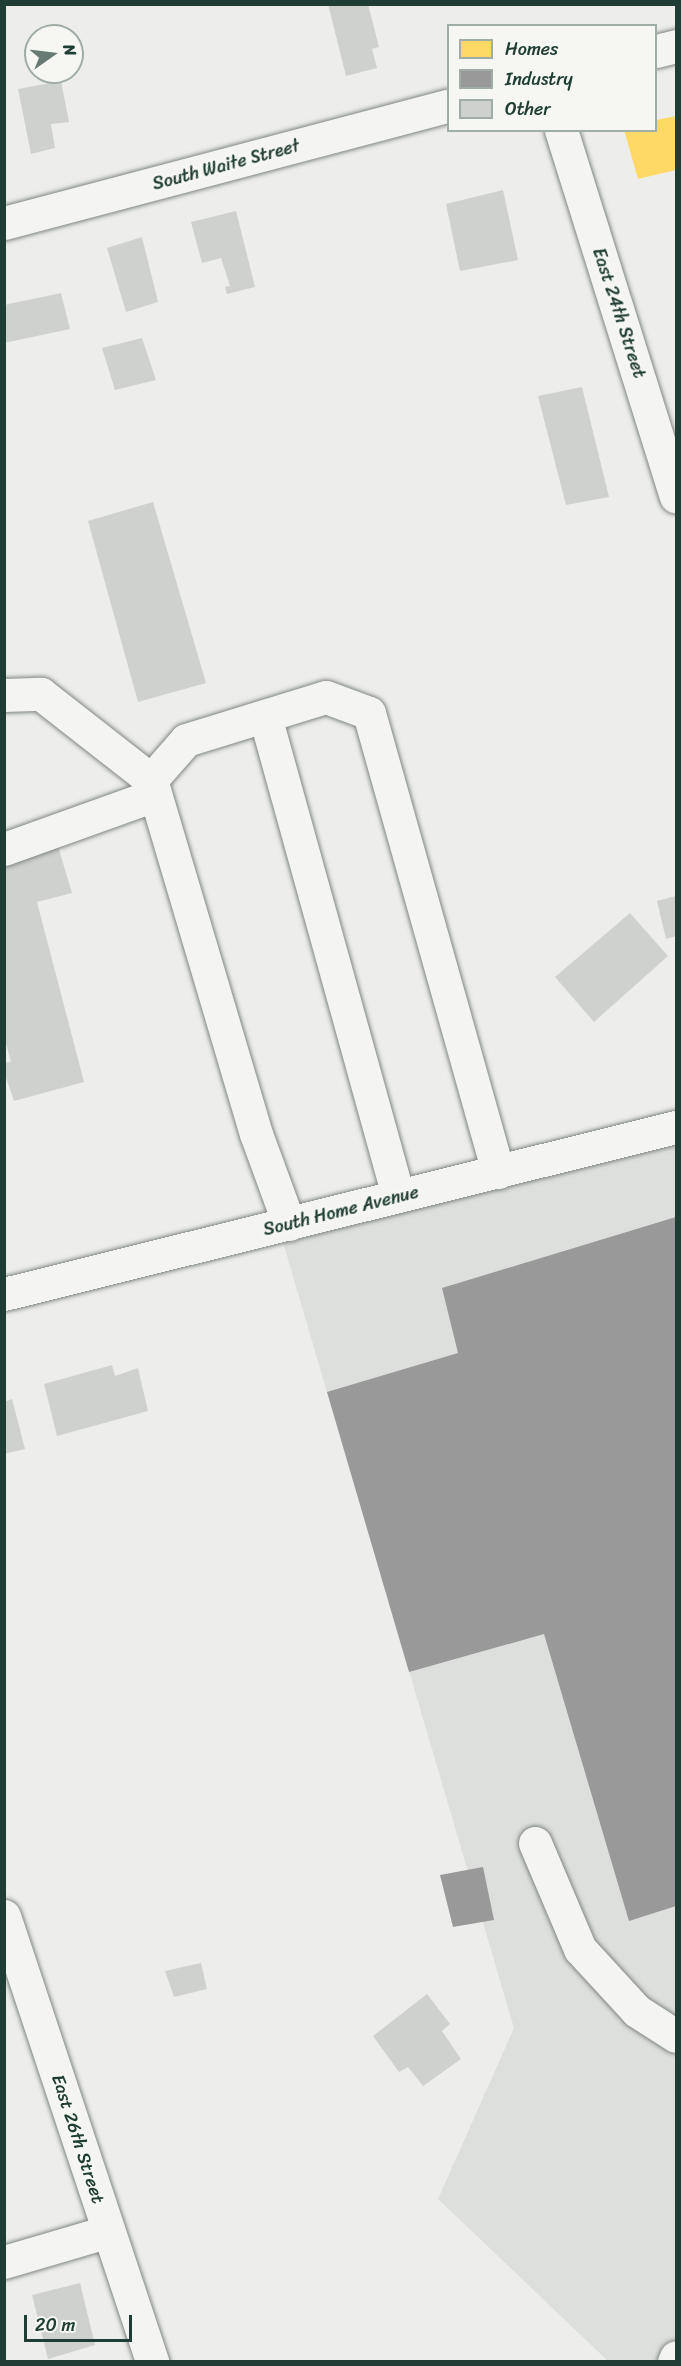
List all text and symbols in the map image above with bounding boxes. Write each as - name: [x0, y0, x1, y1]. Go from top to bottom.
- north arrow: [24, 24, 84, 84]
- legend: [447, 24, 657, 132]
- text: Homes: [505, 33, 558, 65]
- text: N: [55, 41, 85, 59]
- text: Industry: [505, 63, 573, 95]
- text: Other: [505, 93, 551, 125]
- street label: South Waite Street: [149, 135, 303, 195]
- street label: East 24th Street: [588, 245, 650, 381]
- street label: South Home Avenue: [261, 1181, 421, 1241]
- street label: East 26th Street: [47, 2072, 109, 2206]
- scale bar: [27, 2303, 135, 2341]
- text: 20 m: [35, 2309, 75, 2341]

